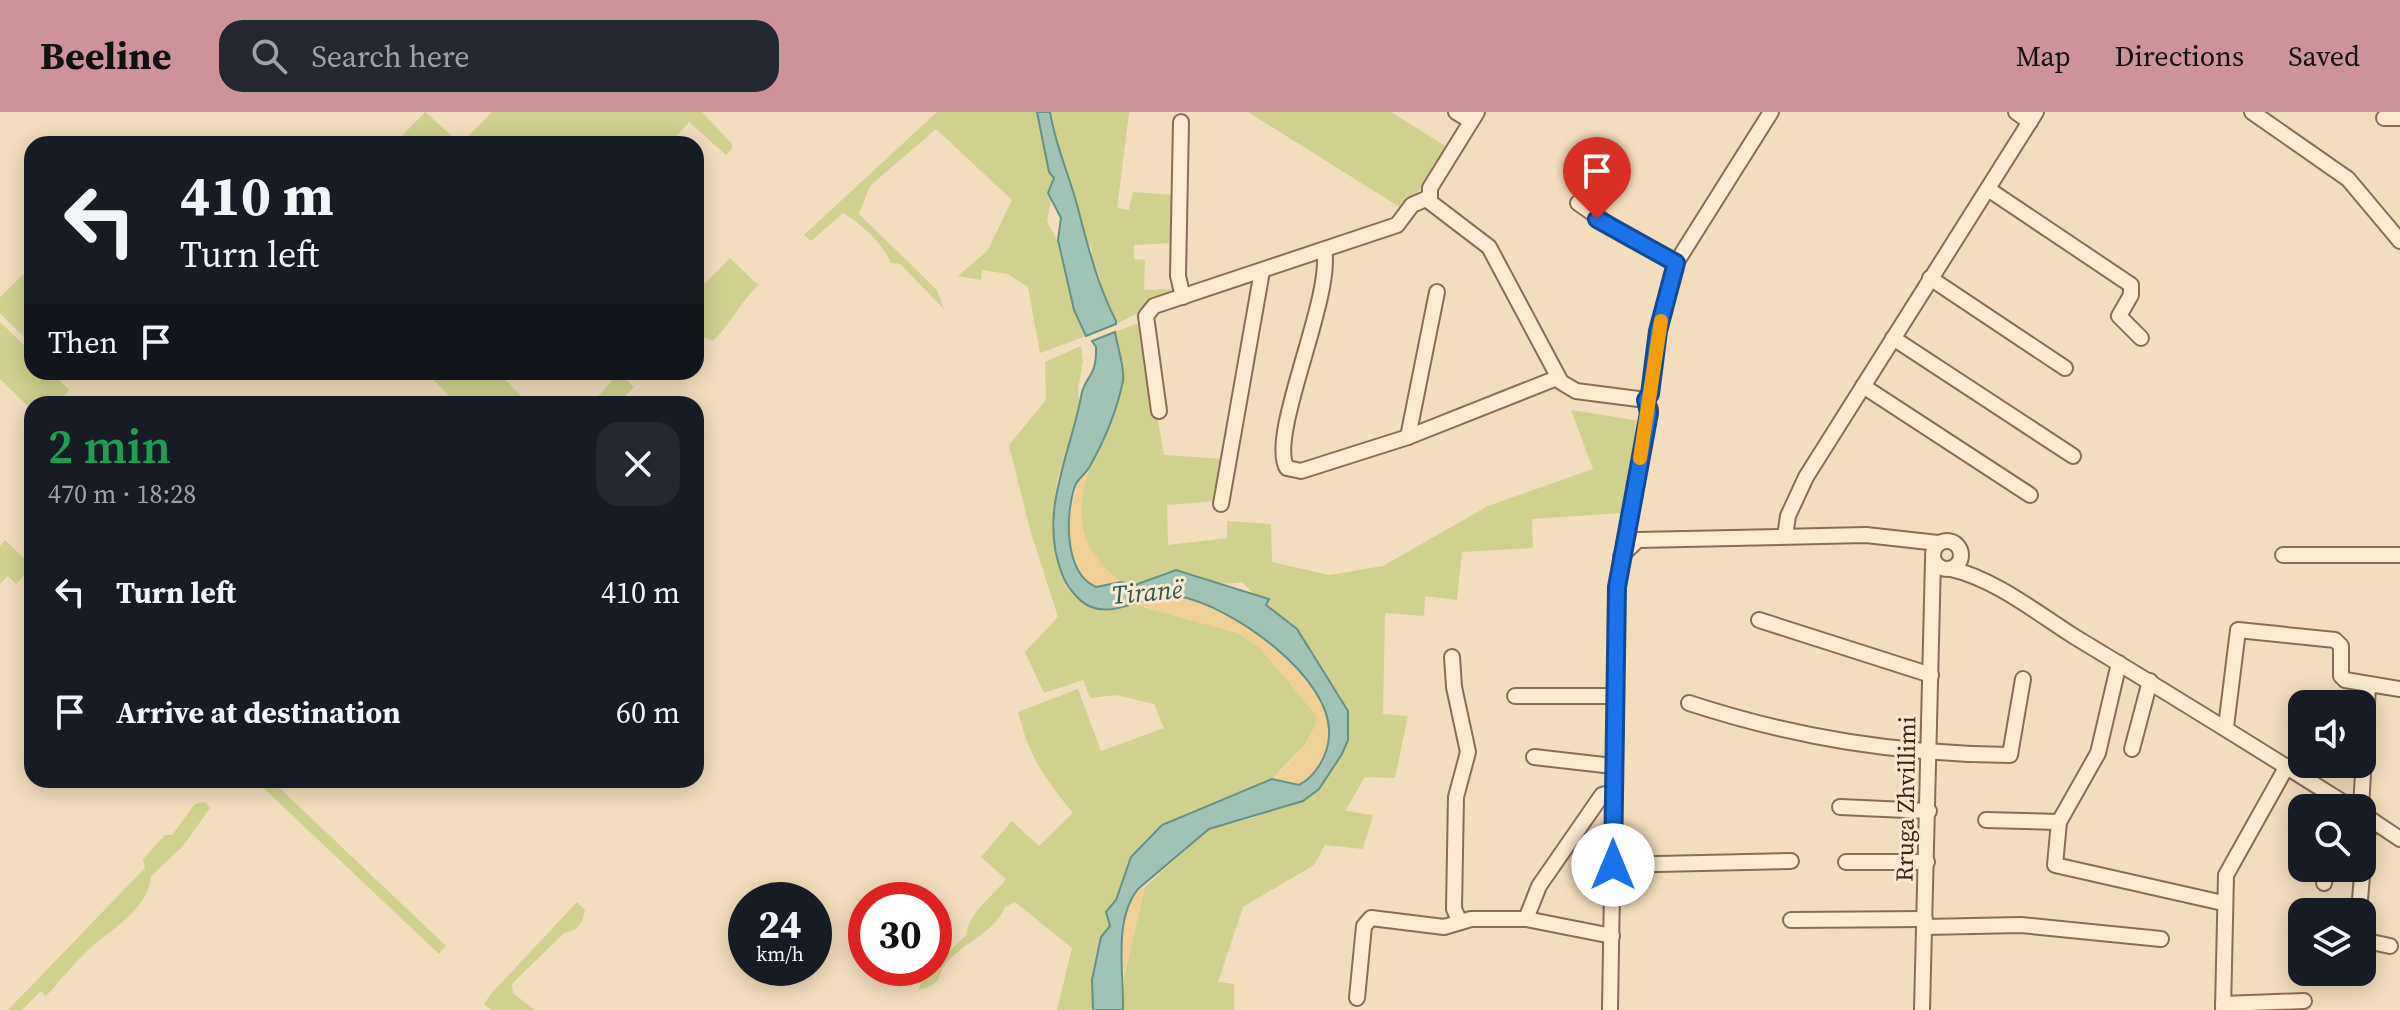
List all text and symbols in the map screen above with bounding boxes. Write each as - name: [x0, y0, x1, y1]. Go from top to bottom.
- search box: [219, 20, 779, 92]
- text: Beeline: [40, 30, 171, 82]
- icon: search: [247, 34, 291, 78]
- text: Search here: [311, 36, 470, 77]
- text: Map: [2016, 37, 2071, 75]
- text: Directions: [2115, 37, 2244, 75]
- text: Saved: [2288, 37, 2360, 75]
- pin: [1563, 137, 1631, 219]
- icon: arrive: [1575, 149, 1619, 193]
- text: 410 m: [180, 157, 334, 234]
- icon: left: [48, 168, 152, 272]
- text: Turn left: [180, 230, 319, 279]
- icon: arrive: [134, 320, 178, 364]
- text: Then: [48, 322, 118, 363]
- text: 2 min: [48, 413, 171, 479]
- button: close: [596, 422, 680, 506]
- text: 470 m · 18:28: [48, 476, 196, 512]
- icon: left: [48, 570, 92, 614]
- water label: Tiranë: [1110, 571, 1186, 613]
- text: Turn left: [116, 572, 236, 613]
- text: 410 m: [601, 572, 680, 613]
- icon: arrive: [48, 690, 92, 734]
- map controls: [2288, 690, 2376, 986]
- button: sound: [2288, 690, 2376, 778]
- text: Arrive at destination: [116, 692, 401, 733]
- text: 60 m: [616, 692, 680, 733]
- street label: Rruga Zhvillimi: [1888, 716, 1923, 882]
- button: search: [2288, 794, 2376, 882]
- position arrow: [1571, 823, 1655, 907]
- speed limit sign: 30: [848, 882, 952, 986]
- text: 24: [758, 897, 802, 951]
- button: layers: [2288, 898, 2376, 986]
- text: km/h: [756, 940, 804, 968]

